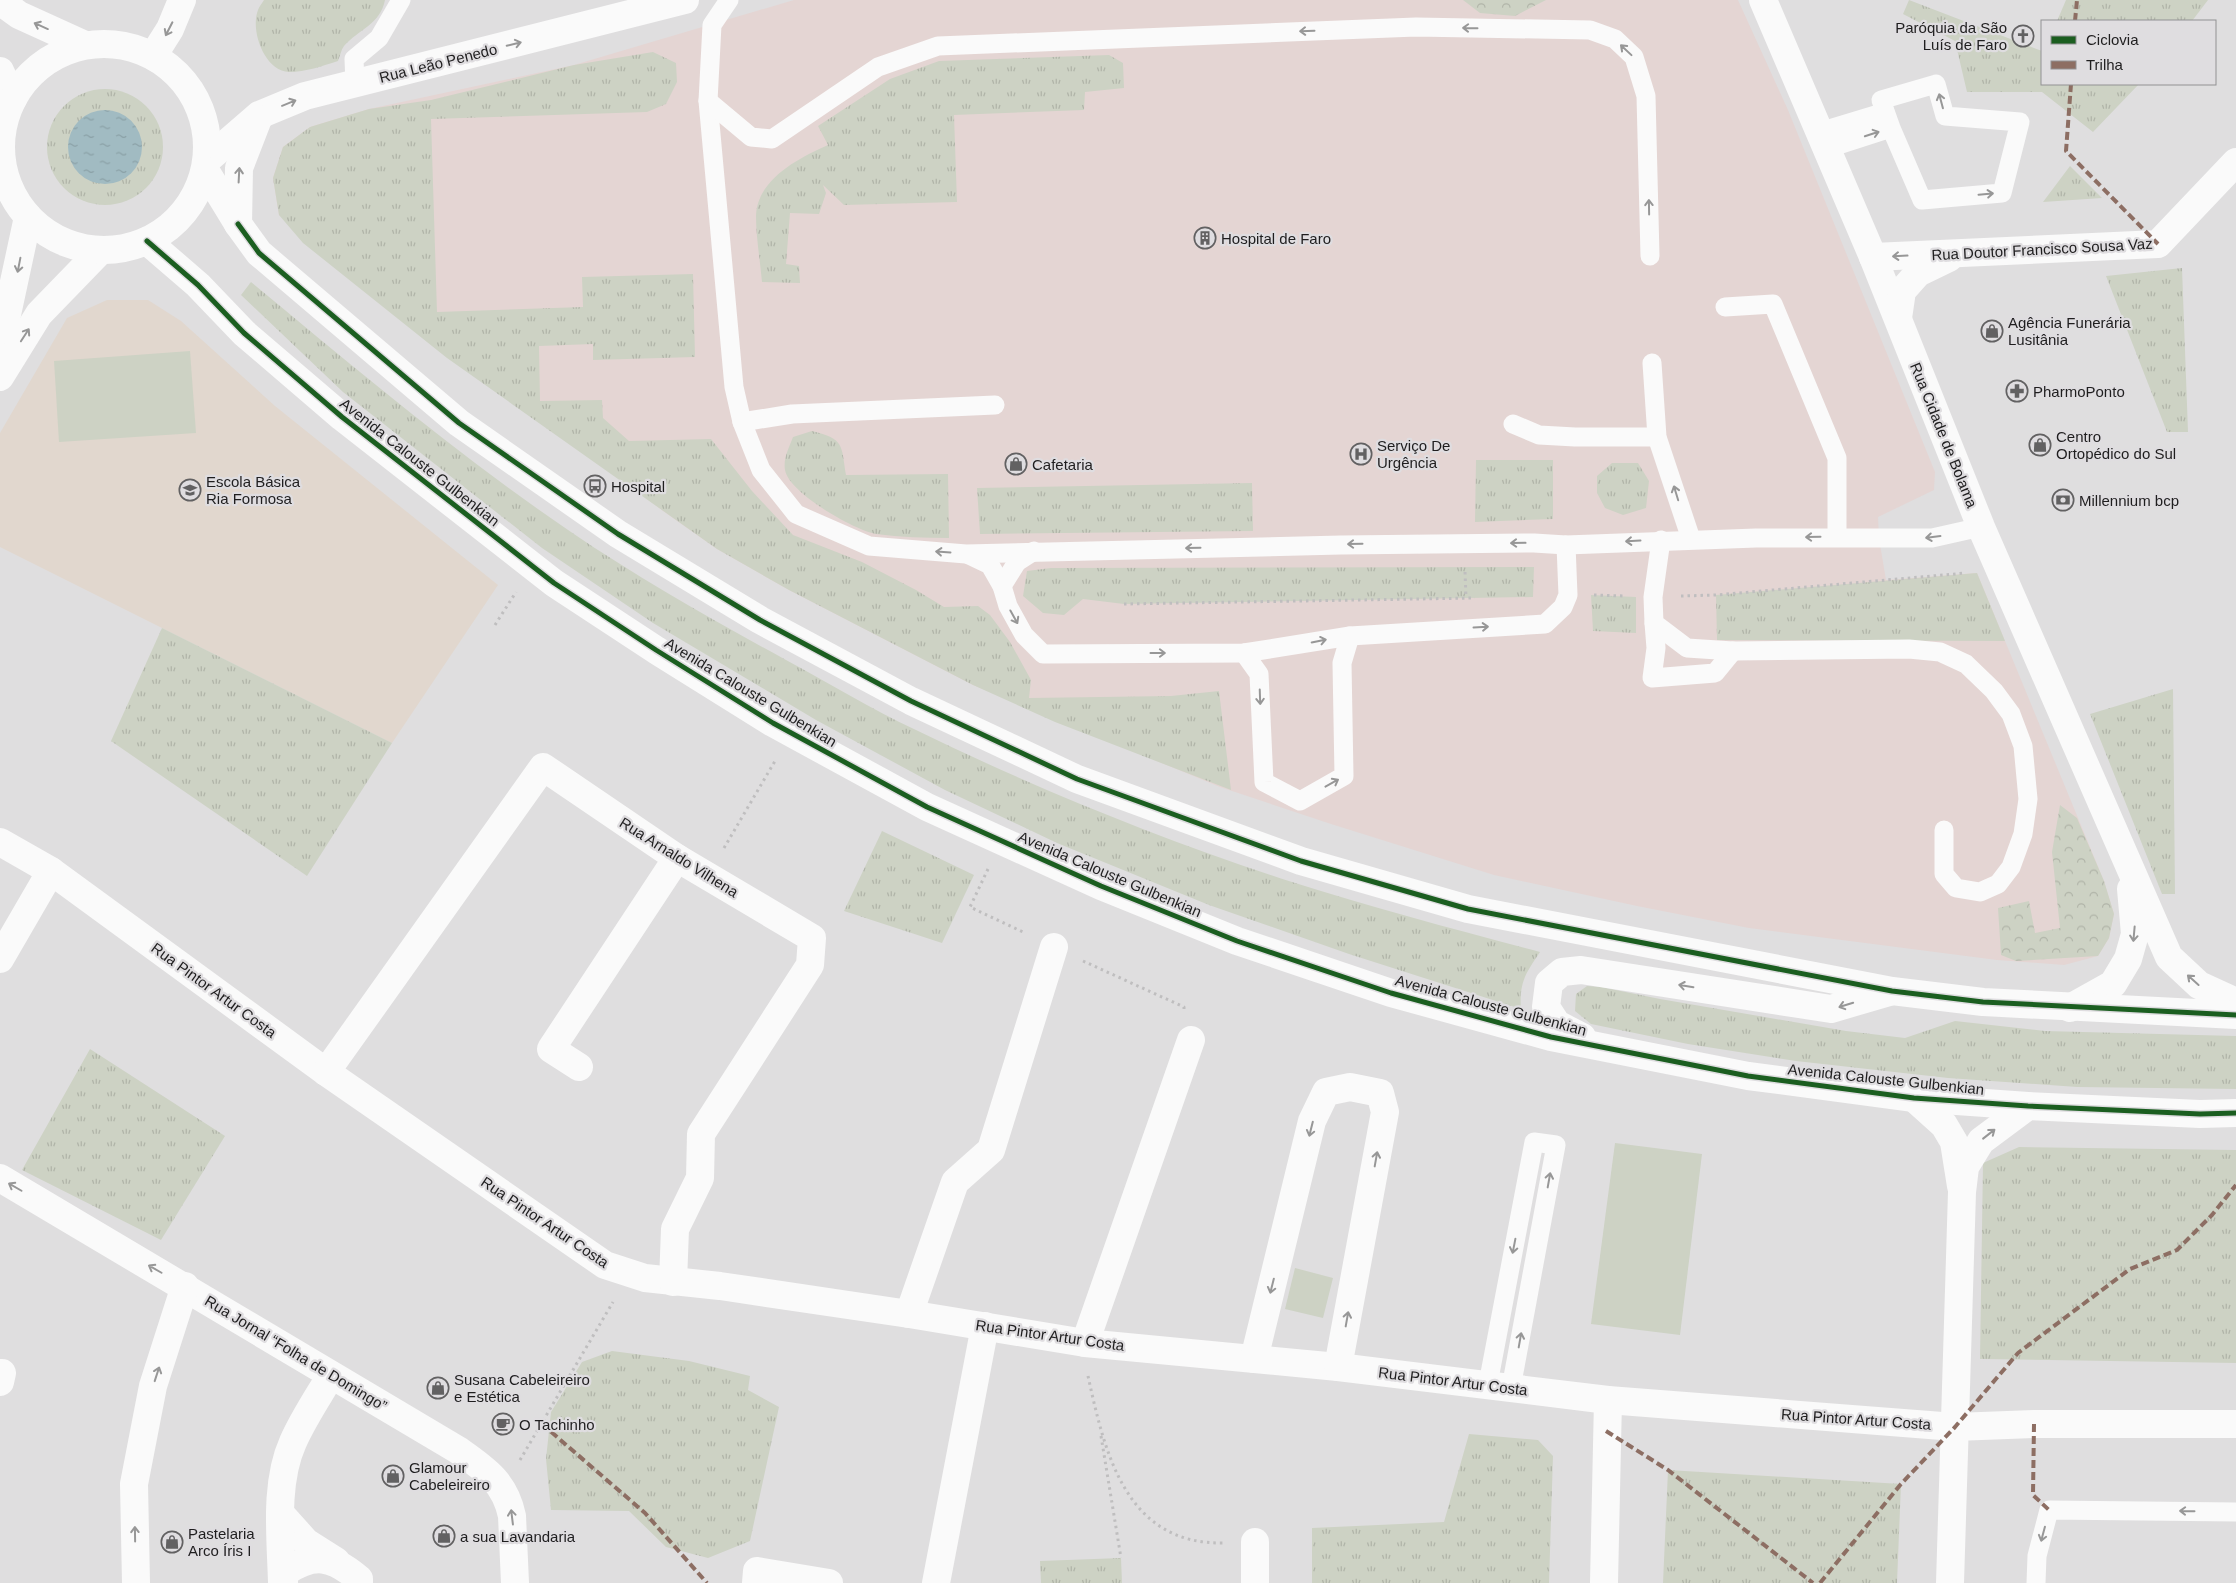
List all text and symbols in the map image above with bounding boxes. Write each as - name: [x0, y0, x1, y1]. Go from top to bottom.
- place label: Paróquia da São Luís de Faro: [1895, 19, 2007, 53]
- one-way arrow: [34, 20, 49, 30]
- legend: [2041, 20, 2216, 85]
- one-way arrow: [164, 21, 174, 36]
- one-way arrow: [1462, 23, 1478, 33]
- church icon: Paróquia da São Luís de Faro: [2011, 24, 2035, 48]
- one-way arrow: [1299, 26, 1316, 36]
- text: Ciclovia: [2086, 31, 2139, 48]
- one-way arrow: [506, 39, 522, 48]
- street label: Rua Leão Penedo: [377, 40, 499, 86]
- one-way arrow: [1620, 44, 1633, 56]
- text: Trilha: [2086, 56, 2124, 73]
- one-way arrow: [1935, 94, 1945, 110]
- one-way arrow: [281, 97, 296, 107]
- one-way arrow: [1864, 129, 1880, 139]
- one-way arrow: [235, 167, 244, 183]
- one-way arrow: [1978, 189, 1994, 199]
- one-way arrow: [1644, 199, 1653, 215]
- building icon: Hospital de Faro: [1193, 226, 1217, 250]
- place label: Hospital de Faro: [1221, 230, 1331, 247]
- street label: Rua Doutor Francisco Sousa Vaz: [1931, 235, 2153, 263]
- one-way arrow: [1892, 251, 1908, 260]
- one-way arrow: [13, 256, 23, 272]
- place label: Agência Funerária Lusitânia: [2008, 314, 2131, 348]
- shop icon: Agência Funerária Lusitânia: [1980, 319, 2004, 343]
- one-way arrow: [20, 328, 30, 342]
- street label: Rua Cidade de Bolama: [1907, 360, 1981, 511]
- pharmacy icon: PharmoPonto: [2005, 379, 2029, 403]
- place label: PharmoPonto: [2033, 383, 2125, 400]
- street label: Avenida Calouste Gulbenkian: [337, 395, 503, 529]
- place label: Centro Ortopédico do Sul: [2056, 428, 2176, 462]
- shop icon: Centro Ortopédico do Sul: [2028, 433, 2052, 457]
- place label: Serviço De Urgência: [1377, 437, 1450, 471]
- hospital icon: Serviço De Urgência: [1349, 442, 1373, 466]
- shop icon: Cafetaria: [1004, 452, 1028, 476]
- place label: Cafetaria: [1032, 456, 1094, 473]
- place label: Escola Básica Ria Formosa: [206, 473, 301, 507]
- bus stop icon: Hospital: [583, 474, 607, 498]
- school or university icon: Escola Básica Ria Formosa: [178, 478, 202, 502]
- place label: Hospital: [611, 478, 665, 495]
- one-way arrow: [1671, 485, 1681, 501]
- bank icon: Millennium bcp: [2051, 488, 2075, 512]
- place label: Millennium bcp: [2079, 492, 2179, 509]
- one-way arrow: [1805, 532, 1821, 542]
- one-way arrow: [1926, 532, 1942, 542]
- one-way arrow: [1625, 537, 1641, 546]
- one-way arrow: [1510, 538, 1526, 548]
- one-way arrow: [1348, 540, 1364, 549]
- one-way arrow: [1185, 543, 1202, 553]
- one-way arrow: [935, 547, 951, 557]
- one-way arrow: [1009, 609, 1019, 623]
- one-way arrow: [1473, 623, 1489, 632]
- street label: Avenida Calouste Gulbenkian: [662, 634, 840, 750]
- one-way arrow: [1311, 636, 1327, 646]
- one-way arrow: [1150, 648, 1166, 658]
- one-way arrow: [1256, 689, 1265, 705]
- one-way arrow: [1325, 777, 1339, 787]
- street label: Rua Arnaldo Vilhena: [617, 814, 742, 901]
- street label: Avenida Calouste Gulbenkian: [1016, 828, 1204, 920]
- one-way arrow: [2129, 925, 2138, 941]
- street label: Rua Pintor Artur Costa: [148, 939, 280, 1041]
- street label: Avenida Calouste Gulbenkian: [1393, 971, 1589, 1039]
- one-way arrow: [2187, 974, 2200, 986]
- one-way arrow: [1678, 981, 1694, 991]
- one-way arrow: [1838, 1000, 1854, 1010]
- street label: Avenida Calouste Gulbenkian: [1787, 1060, 1985, 1098]
- one-way arrow: [1305, 1120, 1315, 1136]
- one-way arrow: [1982, 1129, 1995, 1140]
- one-way arrow: [1372, 1152, 1382, 1168]
- one-way arrow: [1545, 1172, 1555, 1188]
- street label: Rua Pintor Artur Costa: [478, 1173, 612, 1271]
- one-way arrow: [9, 1181, 23, 1191]
- one-way arrow: [1509, 1238, 1519, 1254]
- one-way arrow: [149, 1263, 163, 1273]
- one-way arrow: [1267, 1278, 1276, 1294]
- street label: Rua Jornal “Folha de Domingo”: [202, 1292, 390, 1414]
- one-way arrow: [1343, 1312, 1353, 1328]
- street label: Rua Pintor Artur Costa: [975, 1316, 1126, 1354]
- one-way arrow: [1516, 1332, 1526, 1348]
- street label: Rua Pintor Artur Costa: [1377, 1363, 1529, 1399]
- one-way arrow: [153, 1367, 162, 1383]
- place label: Susana Cabeleireiro e Estética: [454, 1371, 590, 1405]
- shop icon: Susana Cabeleireiro e Estética: [426, 1376, 450, 1400]
- street label: Rua Pintor Artur Costa: [1781, 1405, 1932, 1433]
- cafe icon: O Tachinho: [491, 1412, 515, 1436]
- place label: O Tachinho: [519, 1416, 595, 1433]
- place label: Glamour Cabeleireiro: [409, 1459, 490, 1493]
- shop icon: Glamour Cabeleireiro: [381, 1464, 405, 1488]
- one-way arrow: [2180, 1506, 2196, 1516]
- one-way arrow: [507, 1509, 517, 1525]
- shop icon: a sua Lavandaria: [432, 1524, 456, 1548]
- place label: Pastelaria Arco Íris I: [188, 1525, 255, 1559]
- one-way arrow: [2038, 1525, 2047, 1541]
- one-way arrow: [130, 1527, 140, 1543]
- place label: a sua Lavandaria: [460, 1528, 576, 1545]
- shop icon: Pastelaria Arco Íris I: [160, 1530, 184, 1554]

